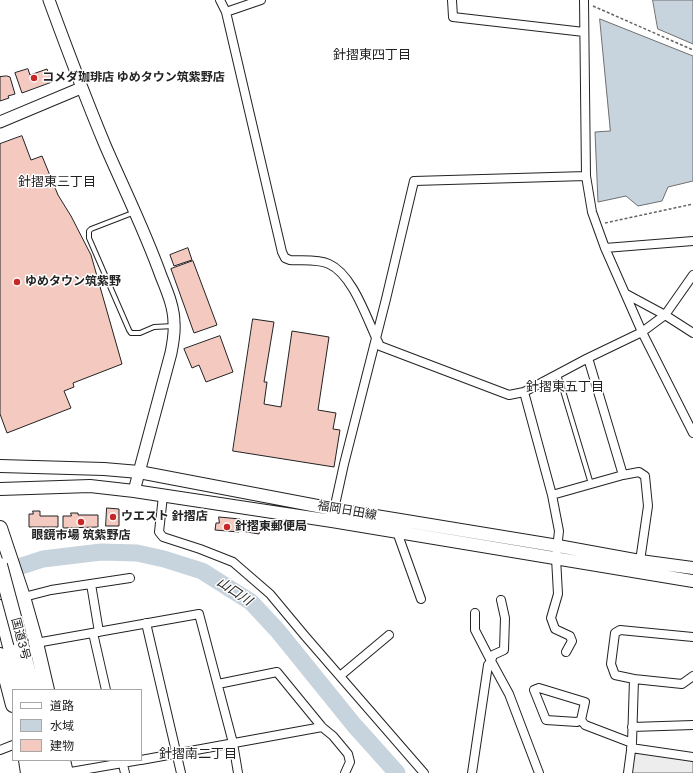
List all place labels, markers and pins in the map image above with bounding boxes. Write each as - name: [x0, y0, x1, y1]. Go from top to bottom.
- place label: コメダ珈琲店 ゆめタウン筑紫野店: [42, 71, 225, 85]
- marker: コメダ珈琲店 ゆめタウン筑紫野店: [29, 73, 39, 83]
- place label: ゆめタウン筑紫野: [25, 275, 121, 289]
- marker: ゆめタウン筑紫野: [12, 277, 22, 287]
- place label: ウエスト 針摺店: [121, 510, 208, 524]
- marker: ウエスト 針摺店: [108, 512, 118, 522]
- marker: 眼鏡市場 筑紫野店: [76, 517, 86, 527]
- place label: 針摺東郵便局: [235, 520, 307, 534]
- marker: 針摺東郵便局: [222, 522, 232, 532]
- place label: 眼鏡市場 筑紫野店: [32, 529, 130, 543]

